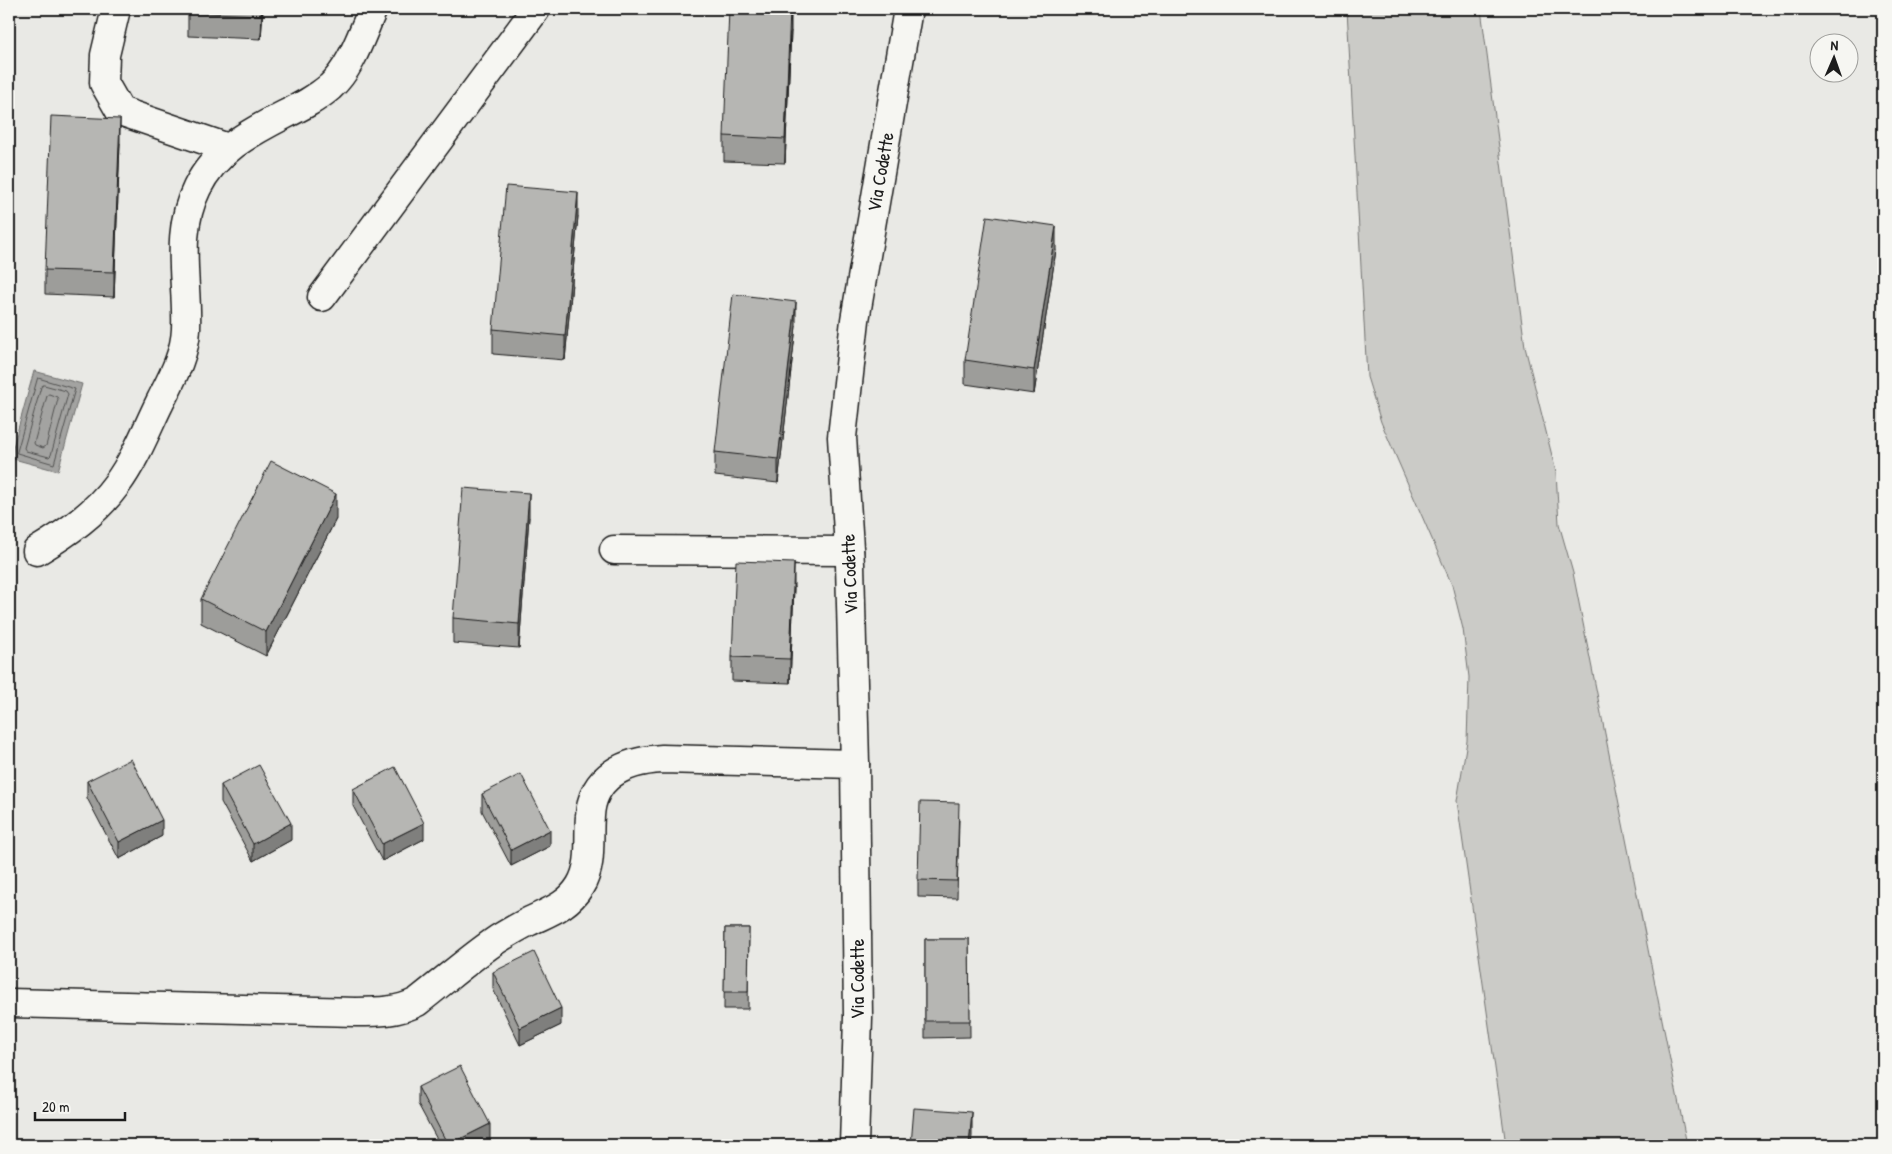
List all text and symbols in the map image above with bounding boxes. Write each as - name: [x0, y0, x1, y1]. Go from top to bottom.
- north arrow: [1810, 32, 1860, 82]
- text: N: [1830, 35, 1839, 54]
- street label: Via Codette: [860, 130, 900, 214]
- street label: Via Codette: [835, 533, 863, 615]
- street label: Via Codette: [844, 938, 870, 1019]
- scale bar: [35, 1089, 125, 1121]
- text: 20 m: [42, 1096, 69, 1117]

